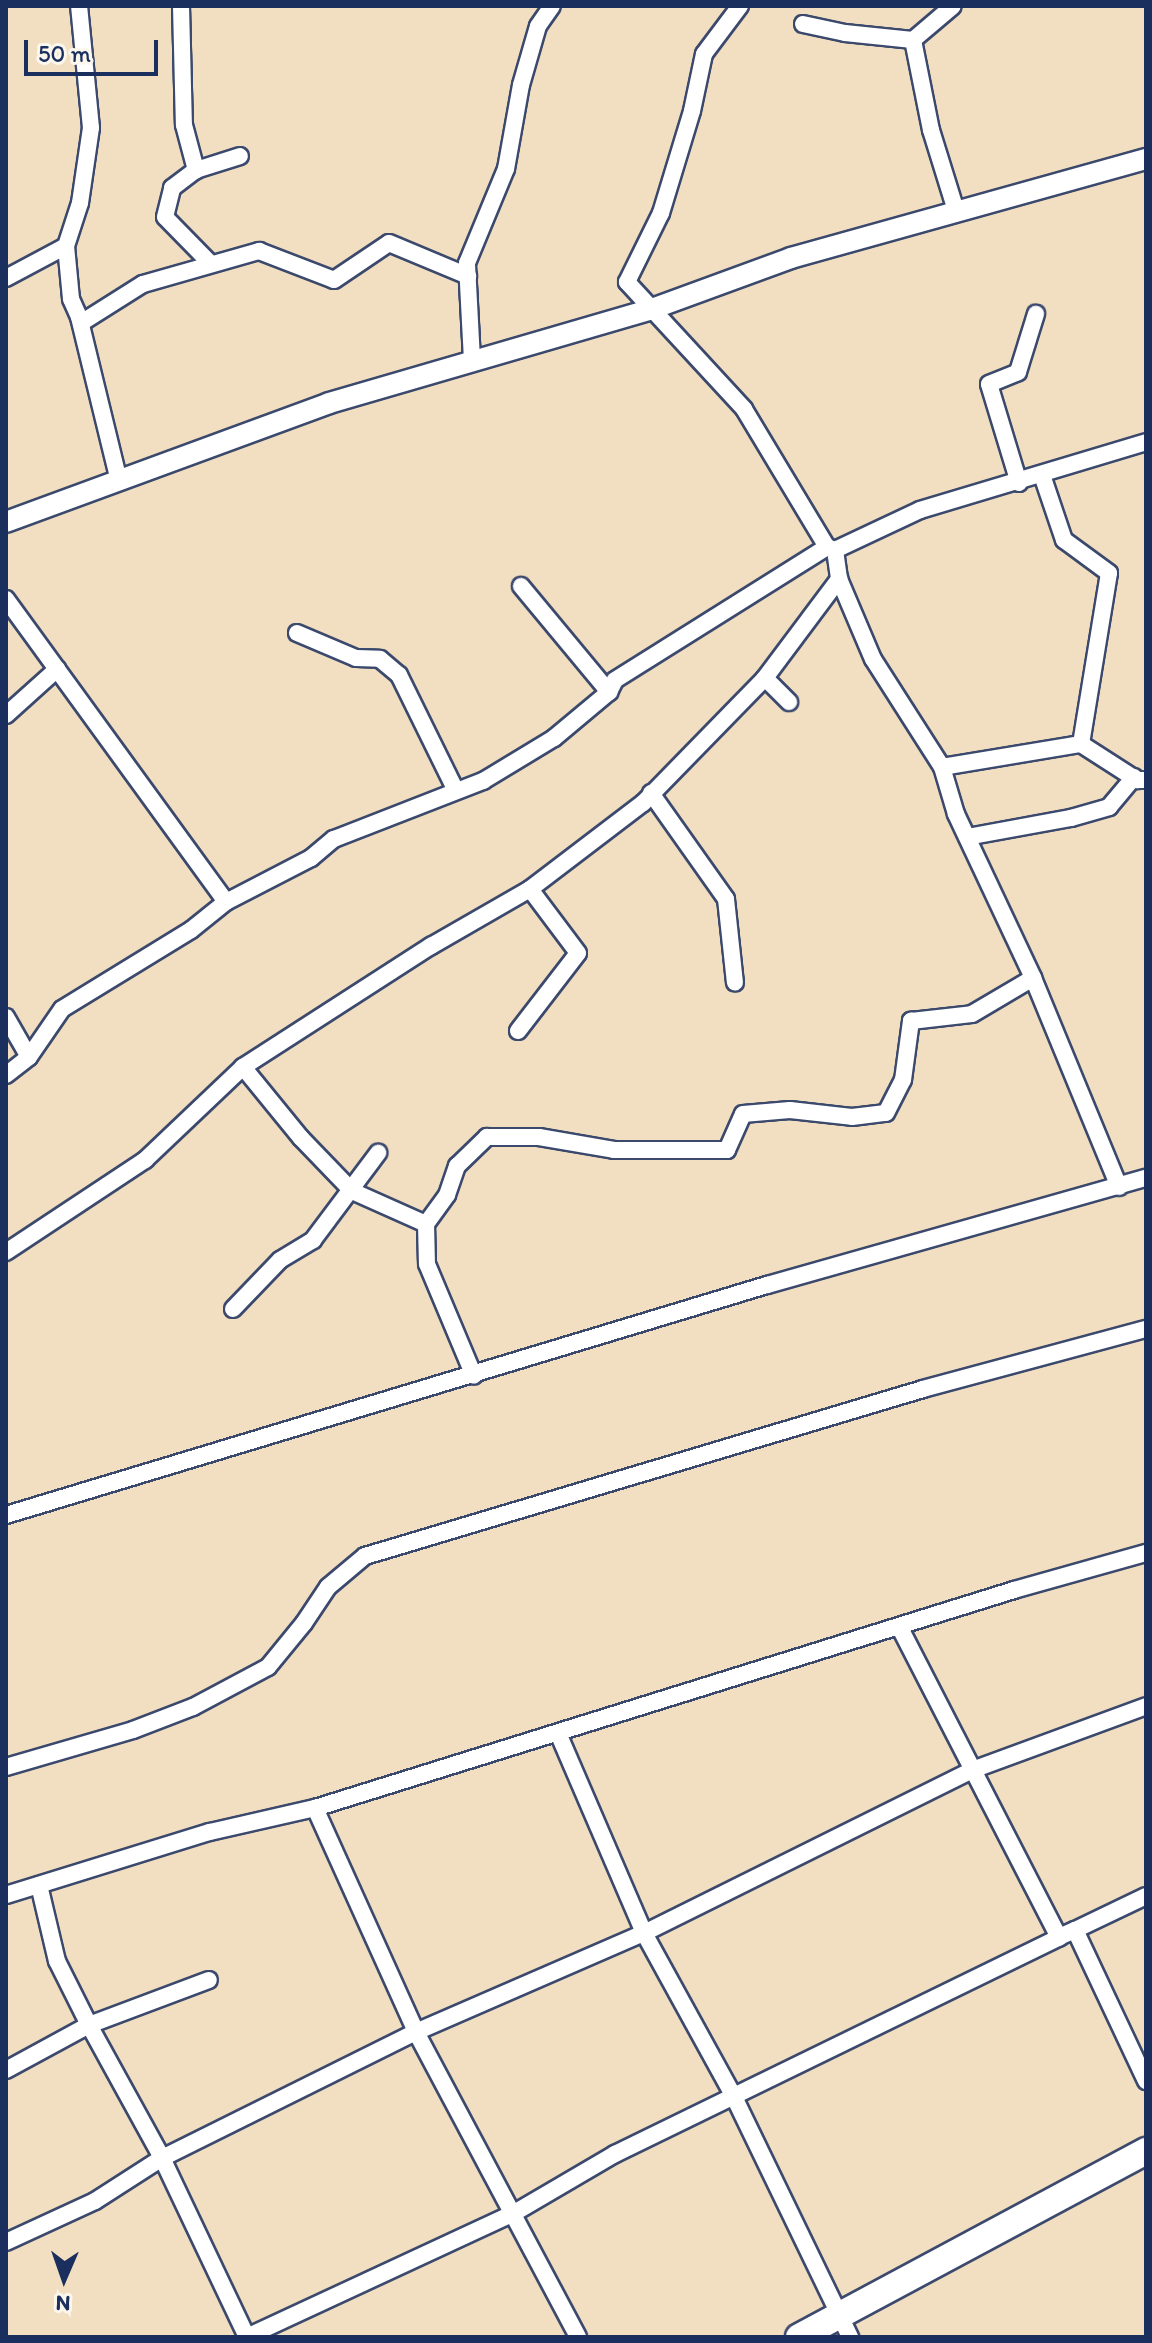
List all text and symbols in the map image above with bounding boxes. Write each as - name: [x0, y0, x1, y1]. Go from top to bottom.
- scale bar: [28, 24, 162, 74]
- text: 50 m: [38, 39, 91, 68]
- north arrow: [24, 2239, 104, 2319]
- text: N: [55, 2290, 71, 2317]

